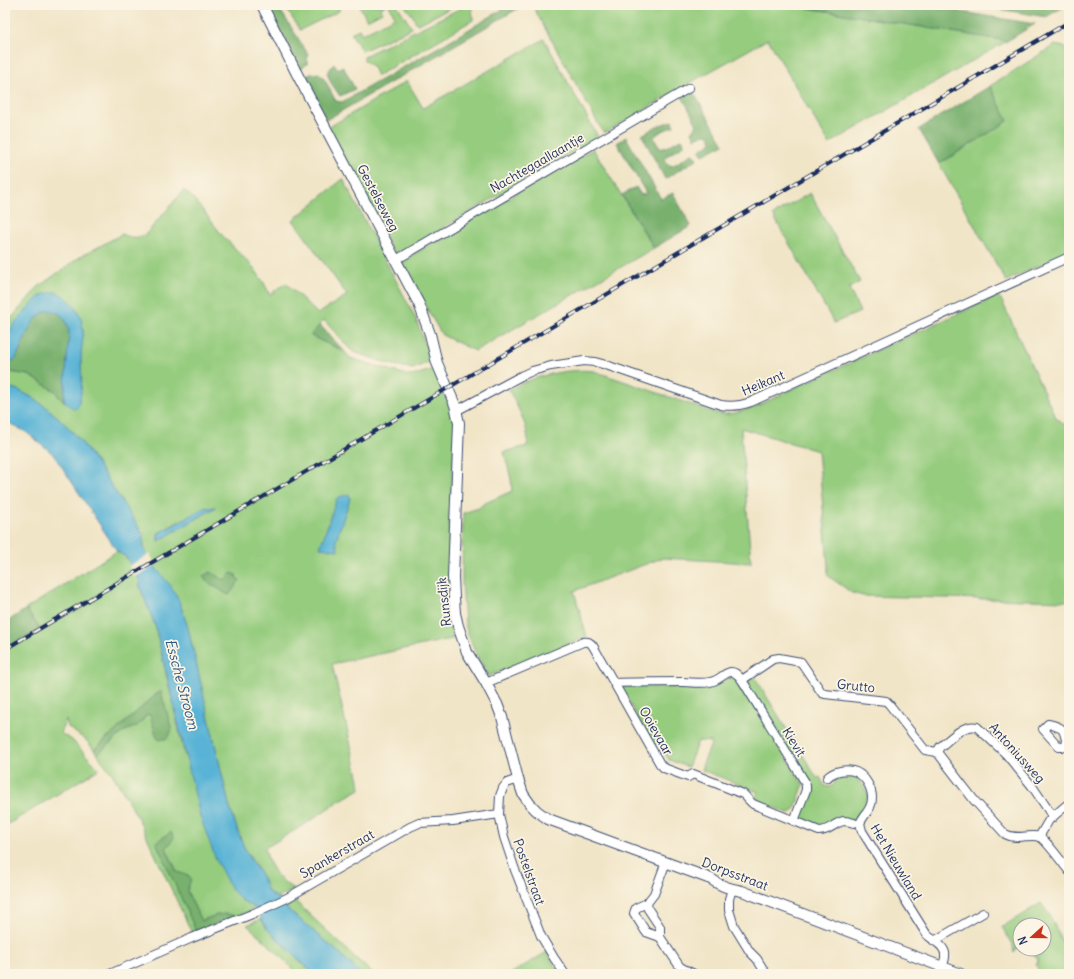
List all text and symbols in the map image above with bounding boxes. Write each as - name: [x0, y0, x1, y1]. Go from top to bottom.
- street label: Nachtegaallaantje: [487, 129, 587, 197]
- street label: Gestelseweg: [353, 161, 403, 235]
- street label: Heikant: [739, 366, 788, 400]
- street label: Runsdijk: [433, 576, 455, 627]
- water label: Essche Stroom: [161, 637, 203, 732]
- street label: Grutto: [836, 676, 876, 696]
- street label: Ooievaar: [635, 704, 677, 759]
- street label: Antoniusweg: [985, 719, 1049, 787]
- street label: Kievit: [778, 724, 810, 760]
- street label: Het Nieuwland: [867, 821, 926, 903]
- street label: Spankerstraat: [297, 826, 378, 882]
- street label: Postelstraat: [509, 836, 549, 908]
- street label: Dorpsstraat: [699, 854, 771, 895]
- north arrow: [1012, 917, 1052, 957]
- text: N: [1015, 935, 1031, 947]

